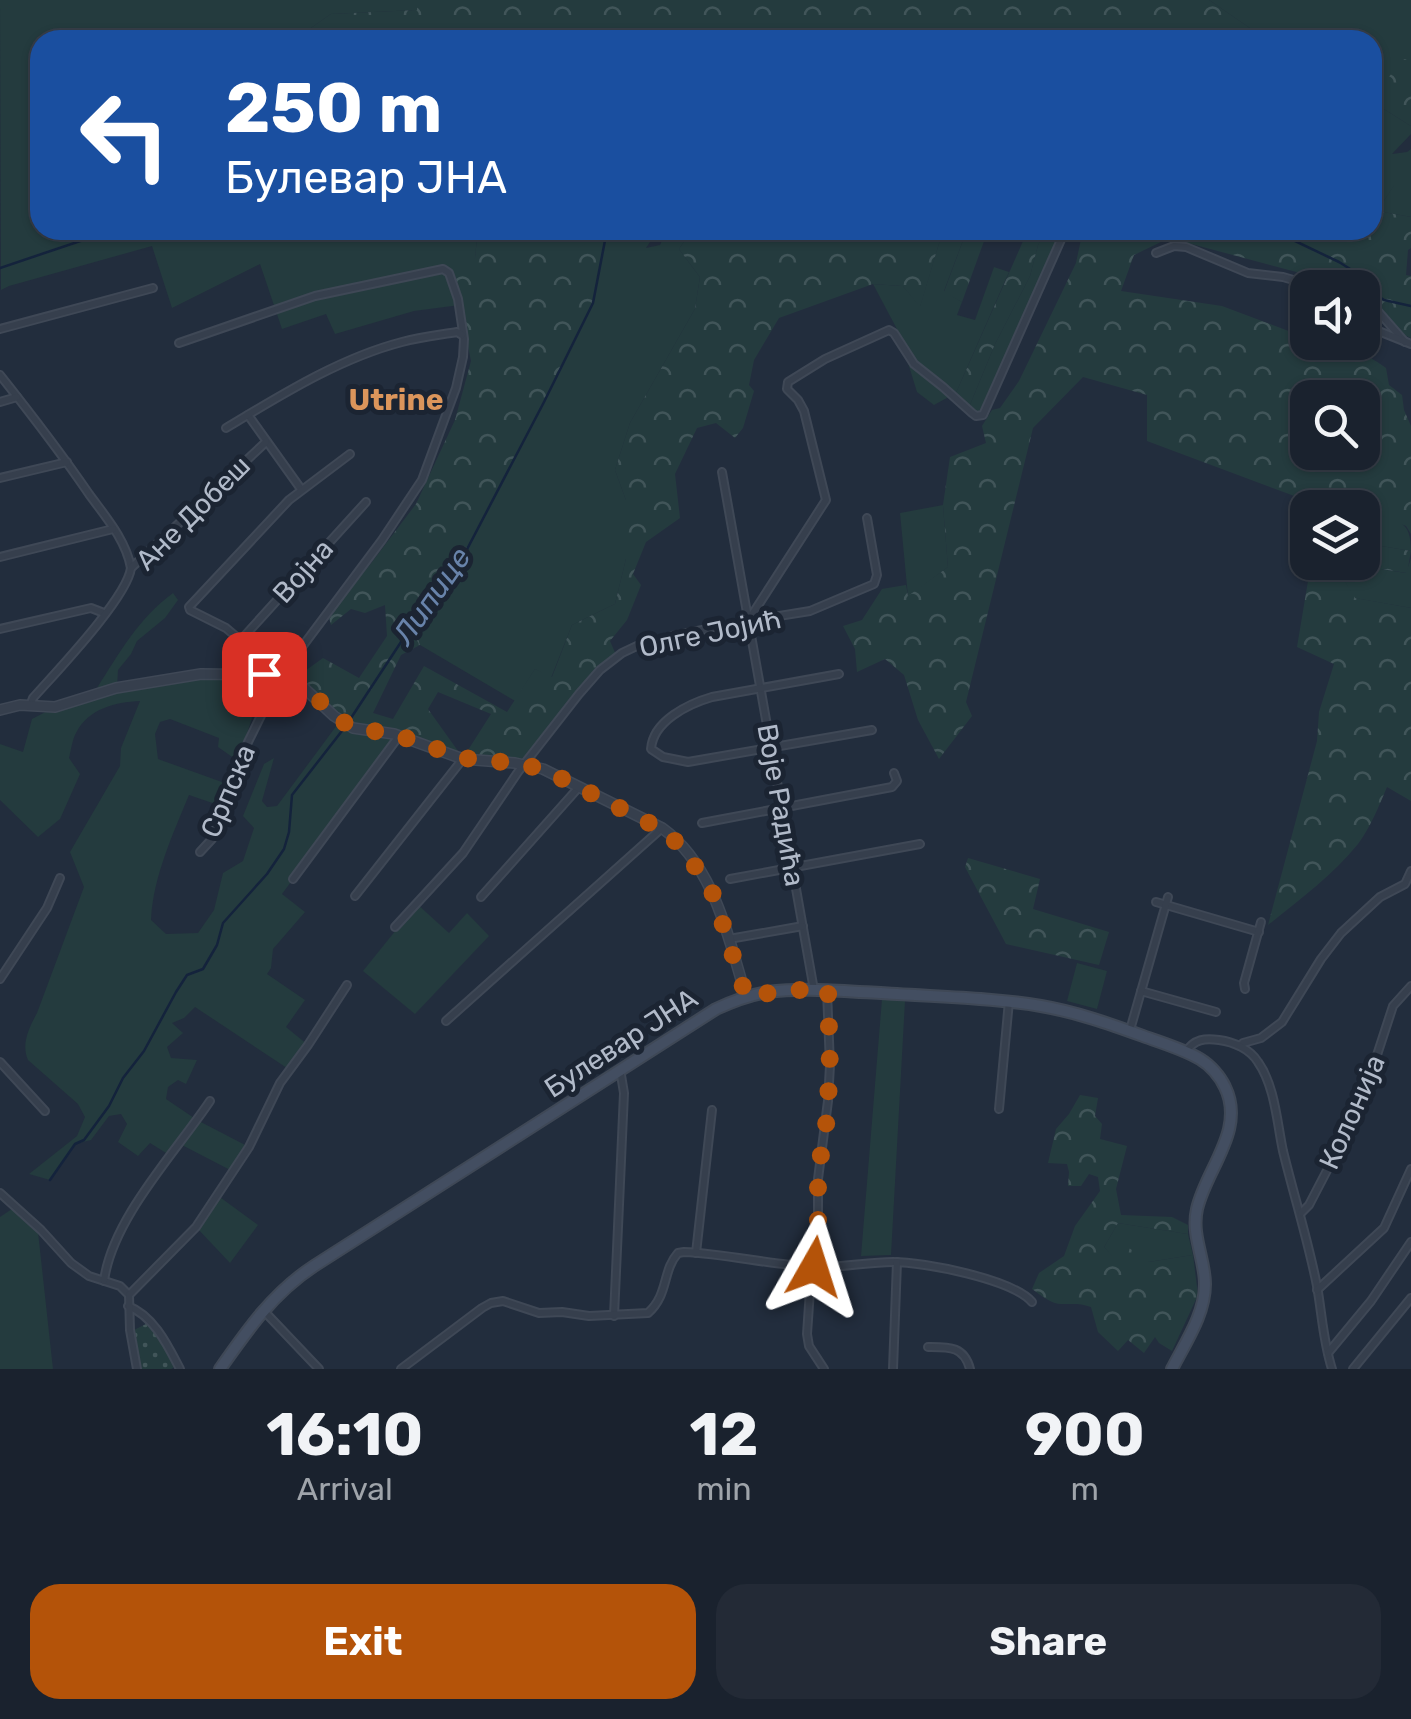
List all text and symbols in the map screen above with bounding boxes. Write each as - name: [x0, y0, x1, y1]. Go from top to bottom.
- text: 250 m: [225, 67, 442, 150]
- icon: left: [60, 70, 190, 200]
- text: Булевар ЈНА: [225, 151, 507, 204]
- map controls: [1290, 270, 1380, 580]
- button: sound: [1290, 270, 1380, 360]
- button: search: [1290, 380, 1380, 470]
- district label: Utrine: [348, 382, 444, 418]
- street label: Ане Добеш: [129, 449, 257, 577]
- button: layers: [1290, 490, 1380, 580]
- street label: Војна: [266, 532, 340, 610]
- water label: Липице: [385, 540, 478, 653]
- street label: Олге Јојић: [636, 602, 784, 664]
- pin: [222, 632, 307, 717]
- icon: arrive: [237, 647, 292, 702]
- street label: Воје Радића: [750, 721, 812, 889]
- street label: Српска: [194, 740, 262, 842]
- street label: Булевар ЈНА: [538, 981, 704, 1105]
- street label: Колонија: [1312, 1050, 1392, 1174]
- position arrow: [762, 1215, 866, 1319]
- text: 16:10: [266, 1399, 423, 1470]
- text: 12: [690, 1399, 758, 1470]
- text: 900: [1025, 1399, 1145, 1470]
- text: Arrival: [297, 1470, 393, 1508]
- text: min: [696, 1470, 752, 1508]
- text: m: [1070, 1470, 1099, 1508]
- button: Exit: [30, 1584, 696, 1699]
- button: Share: [716, 1584, 1381, 1699]

